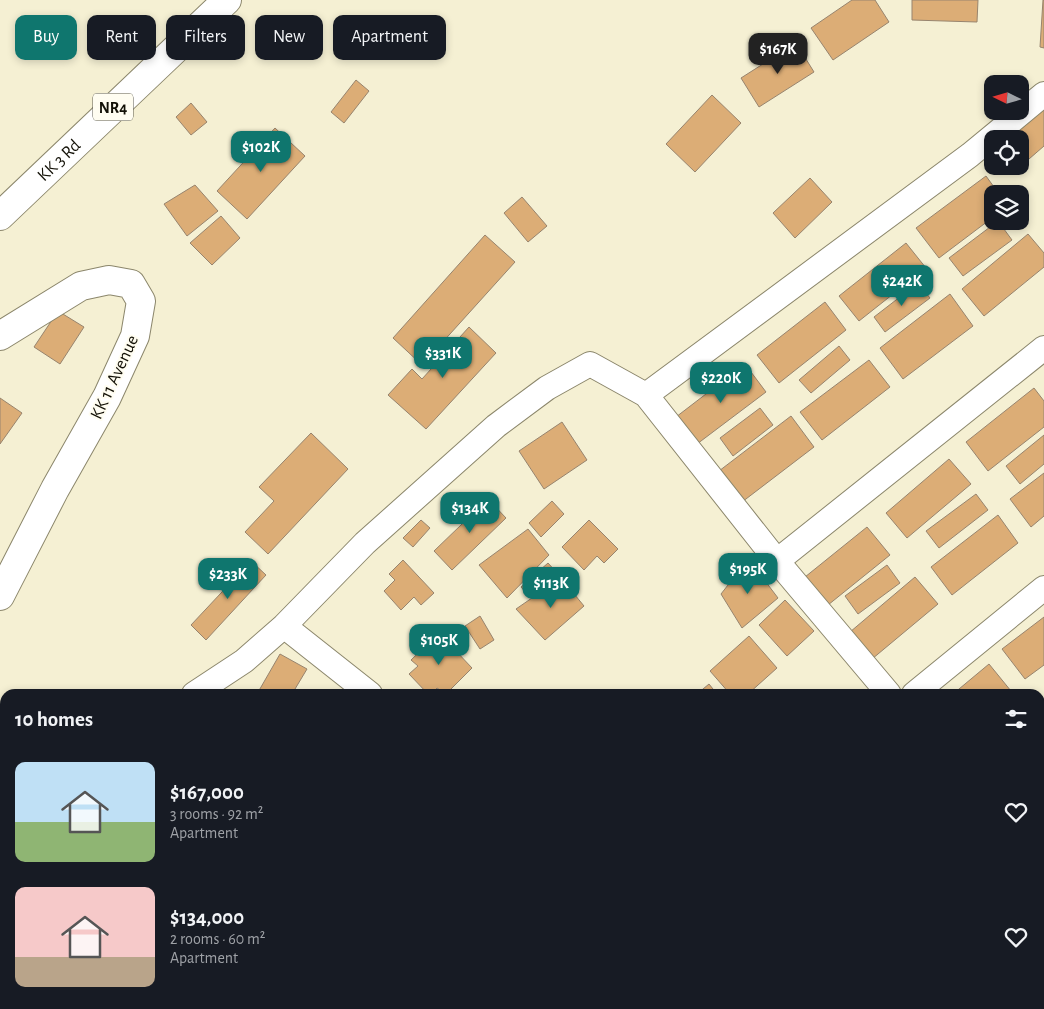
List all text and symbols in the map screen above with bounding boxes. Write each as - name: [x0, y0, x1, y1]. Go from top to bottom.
- chip: Buy: [15, 15, 77, 60]
- chip: Rent: [87, 15, 156, 60]
- chip: Filters: [166, 15, 245, 60]
- chip: New: [255, 15, 323, 60]
- chip: Apartment: [333, 15, 446, 60]
- pin: $167K: [743, 32, 813, 75]
- text: $167K: [760, 41, 796, 57]
- north arrow: [984, 75, 1029, 120]
- map controls: [984, 75, 1029, 230]
- road number: NR4: [93, 94, 133, 120]
- pin: $102K: [226, 130, 296, 173]
- button: locate: [984, 130, 1029, 175]
- street label: KK 3 Rd: [34, 137, 84, 185]
- text: $102K: [242, 139, 280, 155]
- button: layers: [984, 185, 1029, 230]
- pin: $242K: [867, 264, 937, 307]
- text: $242K: [882, 273, 922, 289]
- street label: KK 11 Avenue: [88, 333, 142, 422]
- pin: $331K: [408, 336, 478, 379]
- text: $331K: [425, 345, 461, 361]
- pin: $220K: [686, 362, 756, 404]
- text: $220K: [701, 370, 741, 386]
- pin: $134K: [435, 492, 505, 534]
- text: $134K: [451, 500, 489, 516]
- pin: $195K: [713, 552, 783, 595]
- pin: $233K: [193, 558, 263, 600]
- text: $195K: [730, 561, 766, 577]
- text: $233K: [209, 566, 247, 582]
- pin: $113K: [516, 566, 586, 609]
- text: $113K: [534, 575, 568, 591]
- pin: $105K: [404, 624, 474, 666]
- text: $105K: [420, 632, 458, 648]
- icon: filters: [1002, 705, 1030, 733]
- text: 10 homes: [15, 709, 93, 730]
- icon: home: [55, 782, 115, 842]
- text: $167,000: [170, 782, 244, 803]
- icon: heart: [1002, 798, 1030, 826]
- text: 3 rooms · 92 m²: [170, 806, 263, 822]
- text: Apartment: [170, 825, 238, 841]
- icon: home: [55, 907, 115, 967]
- text: $134,000: [170, 907, 244, 928]
- icon: heart: [1002, 923, 1030, 951]
- text: 2 rooms · 60 m²: [170, 931, 265, 947]
- text: Apartment: [170, 950, 238, 966]

